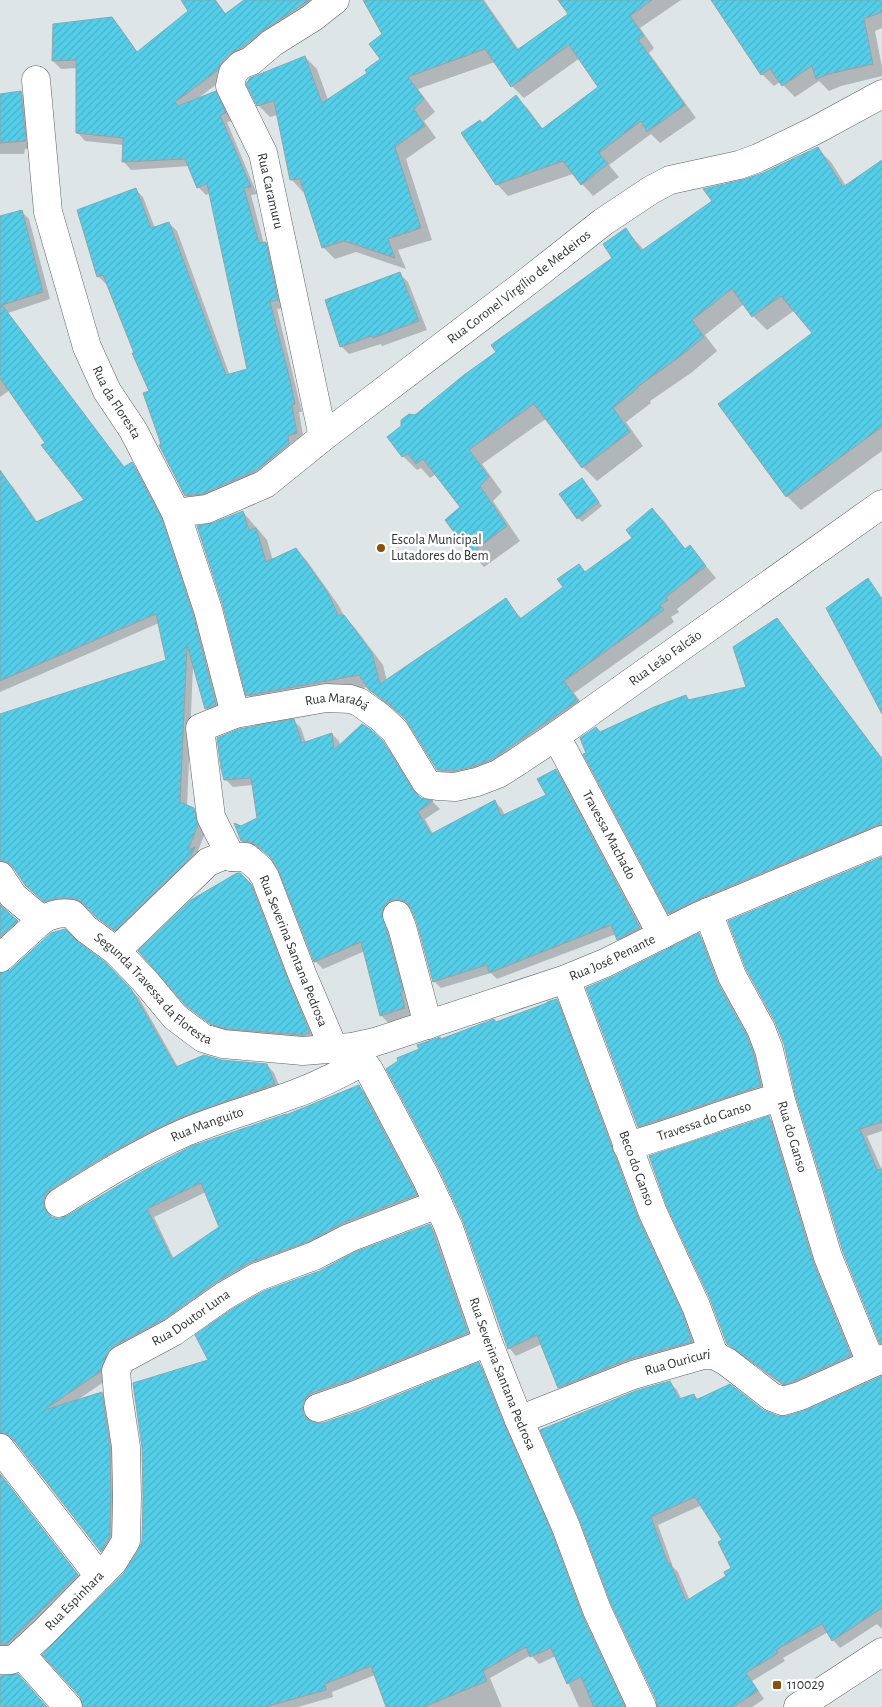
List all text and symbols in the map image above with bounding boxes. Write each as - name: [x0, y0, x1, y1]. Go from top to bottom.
- street label: Rua Caramuru: [254, 152, 286, 230]
- street label: Rua Coronel Virgílio de Medeiros: [445, 227, 594, 347]
- street label: Rua da Floresta: [90, 364, 144, 442]
- place label: Escola Municipal Lutadores do Bem: [391, 533, 489, 563]
- marker: Escola Municipal Lutadores do Bem: [375, 542, 387, 554]
- street label: Rua Leão Falcão: [627, 628, 704, 689]
- street label: Rua Marabá: [304, 691, 372, 714]
- street label: Travessa Machado: [579, 788, 638, 882]
- street label: Rua Severina Santana Pedrosa: [256, 873, 330, 1029]
- street label: Segunda Travessa da Floresta: [92, 930, 214, 1047]
- street label: Rua José Penante: [567, 932, 658, 984]
- street label: Travessa do Ganso: [655, 1099, 753, 1144]
- street label: Rua do Ganso: [775, 1099, 809, 1174]
- street label: Rua Manguito: [169, 1105, 245, 1145]
- street label: Beco do Ganso: [616, 1129, 657, 1208]
- street label: Rua Doutor Luna: [150, 1287, 233, 1349]
- street label: Rua Severina Santana Pedrosa: [466, 1296, 539, 1453]
- street label: Rua Ouricuri: [643, 1348, 710, 1378]
- street label: Rua Espinhara: [42, 1568, 107, 1634]
- place label: 110029: [787, 1678, 824, 1692]
- marker: 110029: [771, 1679, 783, 1691]

